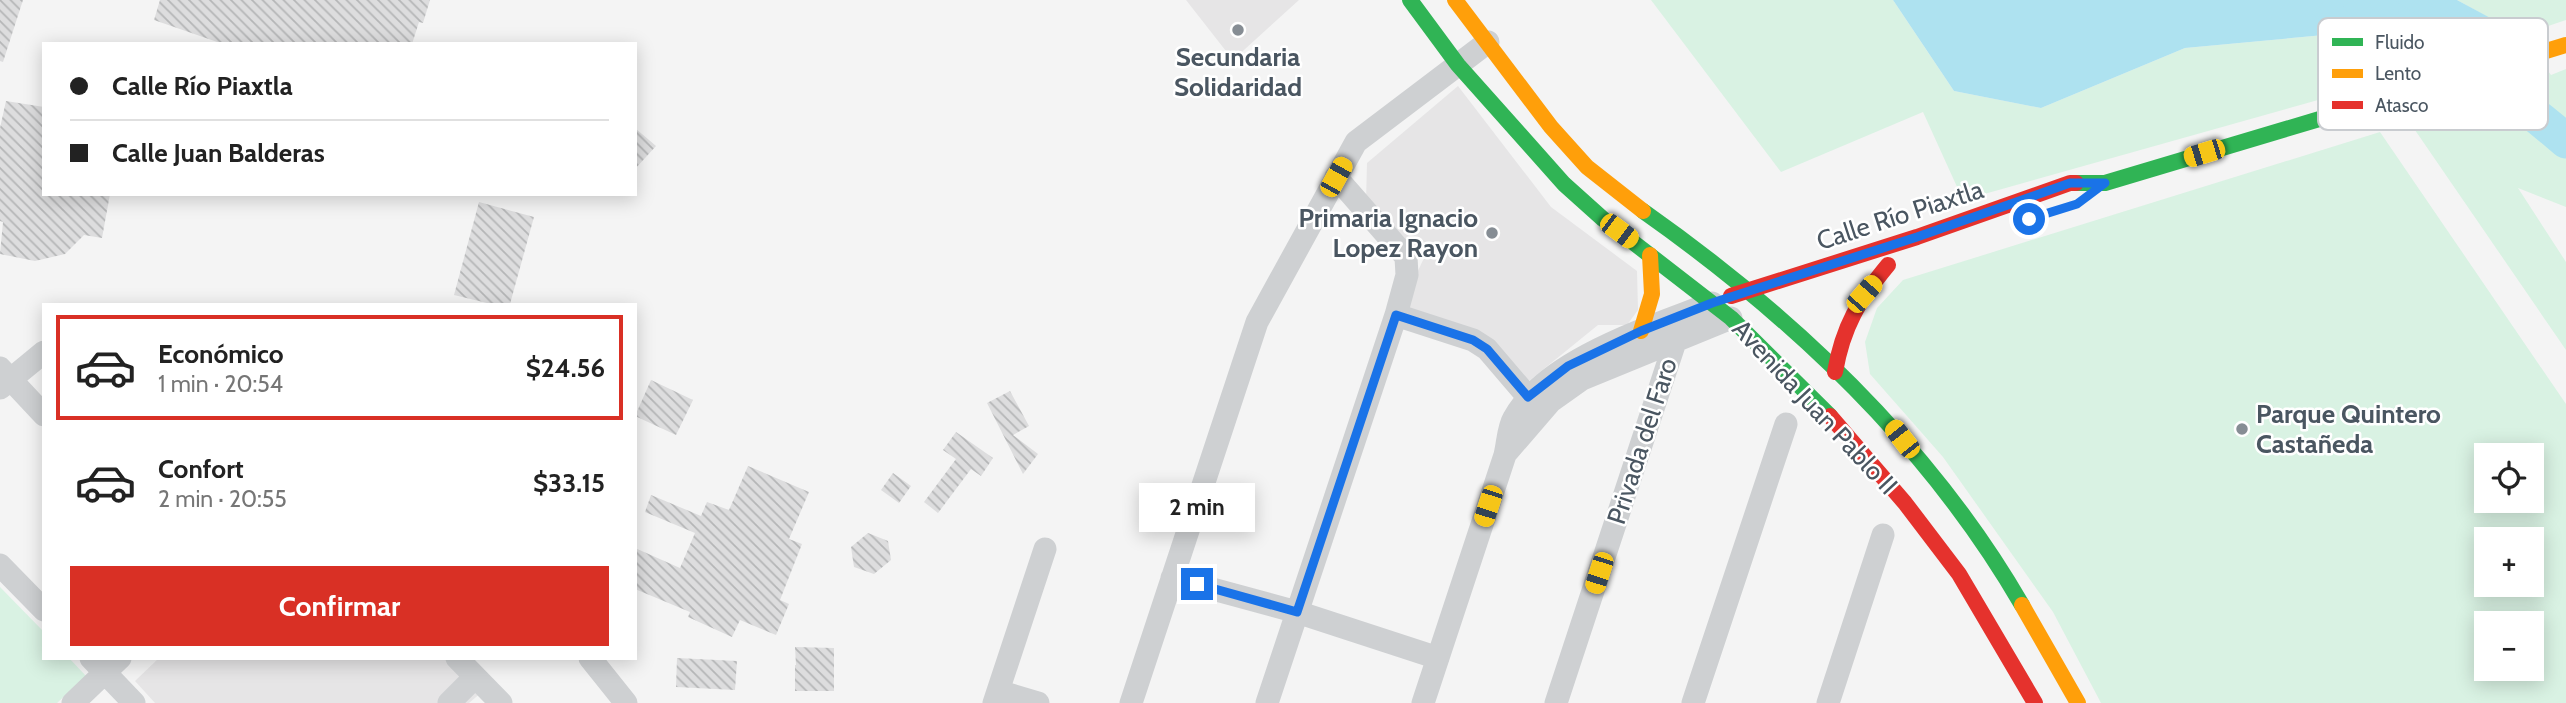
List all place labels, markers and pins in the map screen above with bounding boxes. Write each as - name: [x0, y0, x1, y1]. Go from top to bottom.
- marker: Secundaria Solidaridad: [1230, 22, 1246, 38]
- place label: Secundaria Solidaridad: [1174, 41, 1302, 103]
- place label: Primaria Ignacio Lopez Rayon: [1299, 202, 1478, 264]
- marker: Primaria Ignacio Lopez Rayon: [1484, 225, 1500, 241]
- place label: Parque Quintero Castañeda: [2256, 398, 2441, 460]
- marker: Parque Quintero Castañeda: [2234, 421, 2250, 437]

